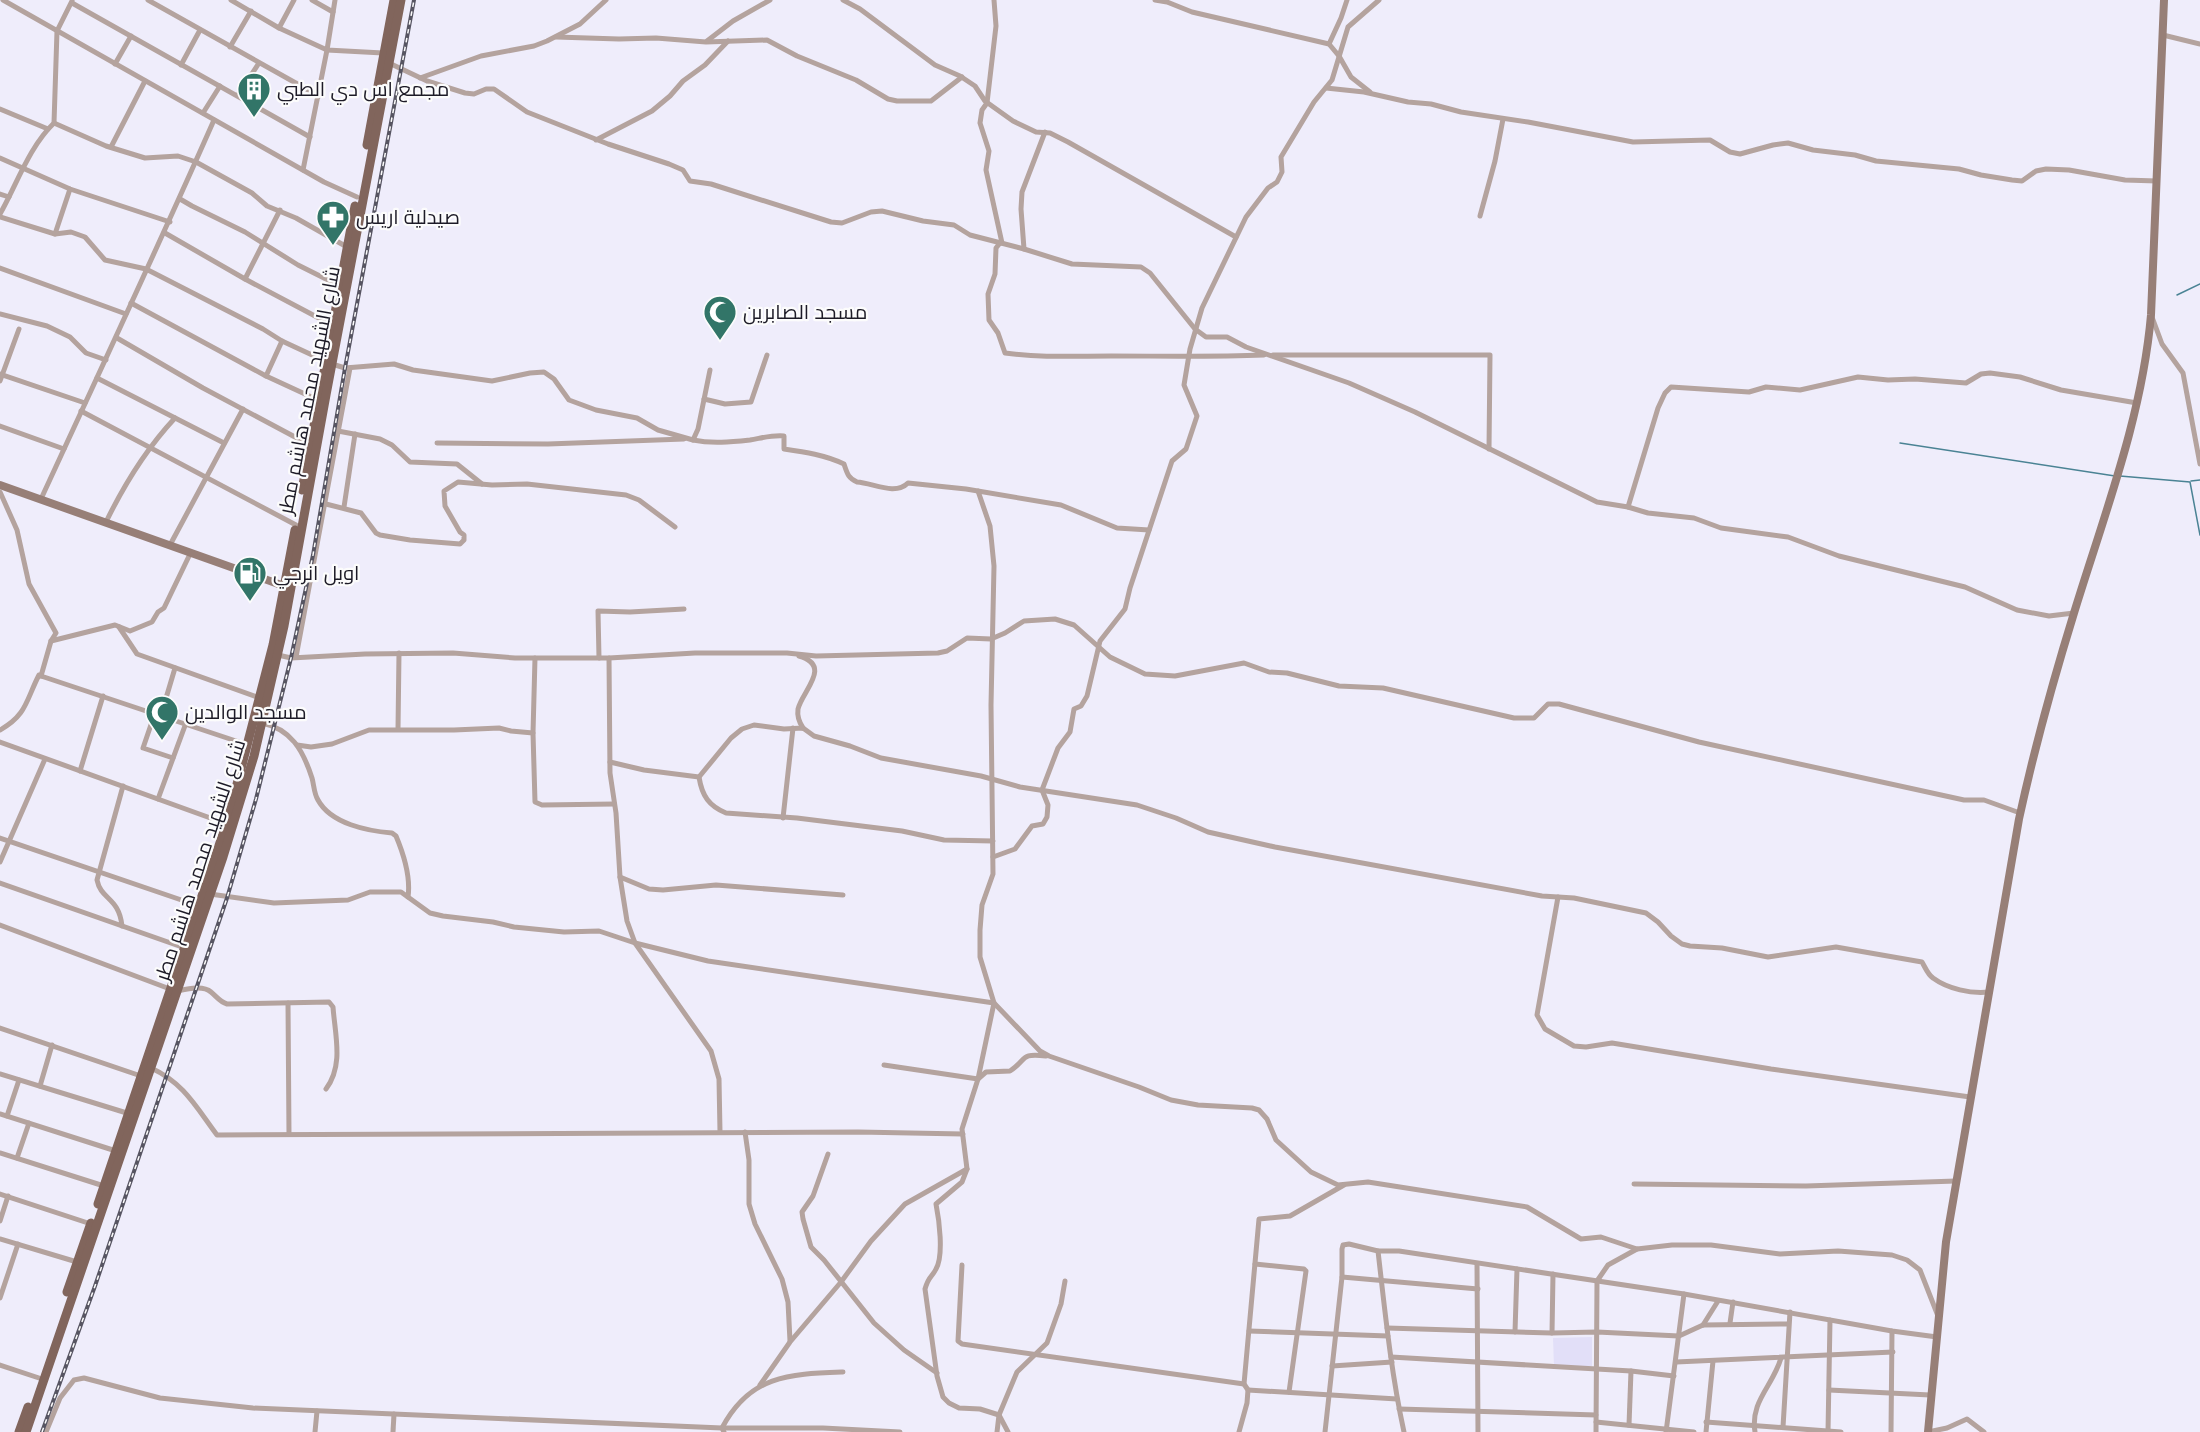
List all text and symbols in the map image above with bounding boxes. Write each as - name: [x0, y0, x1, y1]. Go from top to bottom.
- building icon: مجمع اس دي الطبي: [236, 71, 272, 118]
- place label: مجمع اس دي الطبي: [277, 75, 449, 105]
- pharmacy icon: صيدلية اريس: [315, 199, 351, 246]
- place label: صيدلية اريس: [356, 203, 460, 231]
- street label: شارع الشهيد محمد هاشم مطر: [271, 263, 347, 518]
- mosque icon: مسجد الصابرين: [702, 294, 738, 341]
- place label: مسجد الصابرين: [743, 298, 867, 326]
- fuel station icon: اويل انرجي: [232, 555, 268, 602]
- place label: اويل انرجي: [273, 559, 359, 589]
- mosque icon: مسجد الوالدين: [144, 694, 180, 741]
- place label: مسجد الوالدين: [185, 698, 306, 726]
- street label: شارع الشهيد محمد هاشم مطر: [147, 736, 252, 985]

